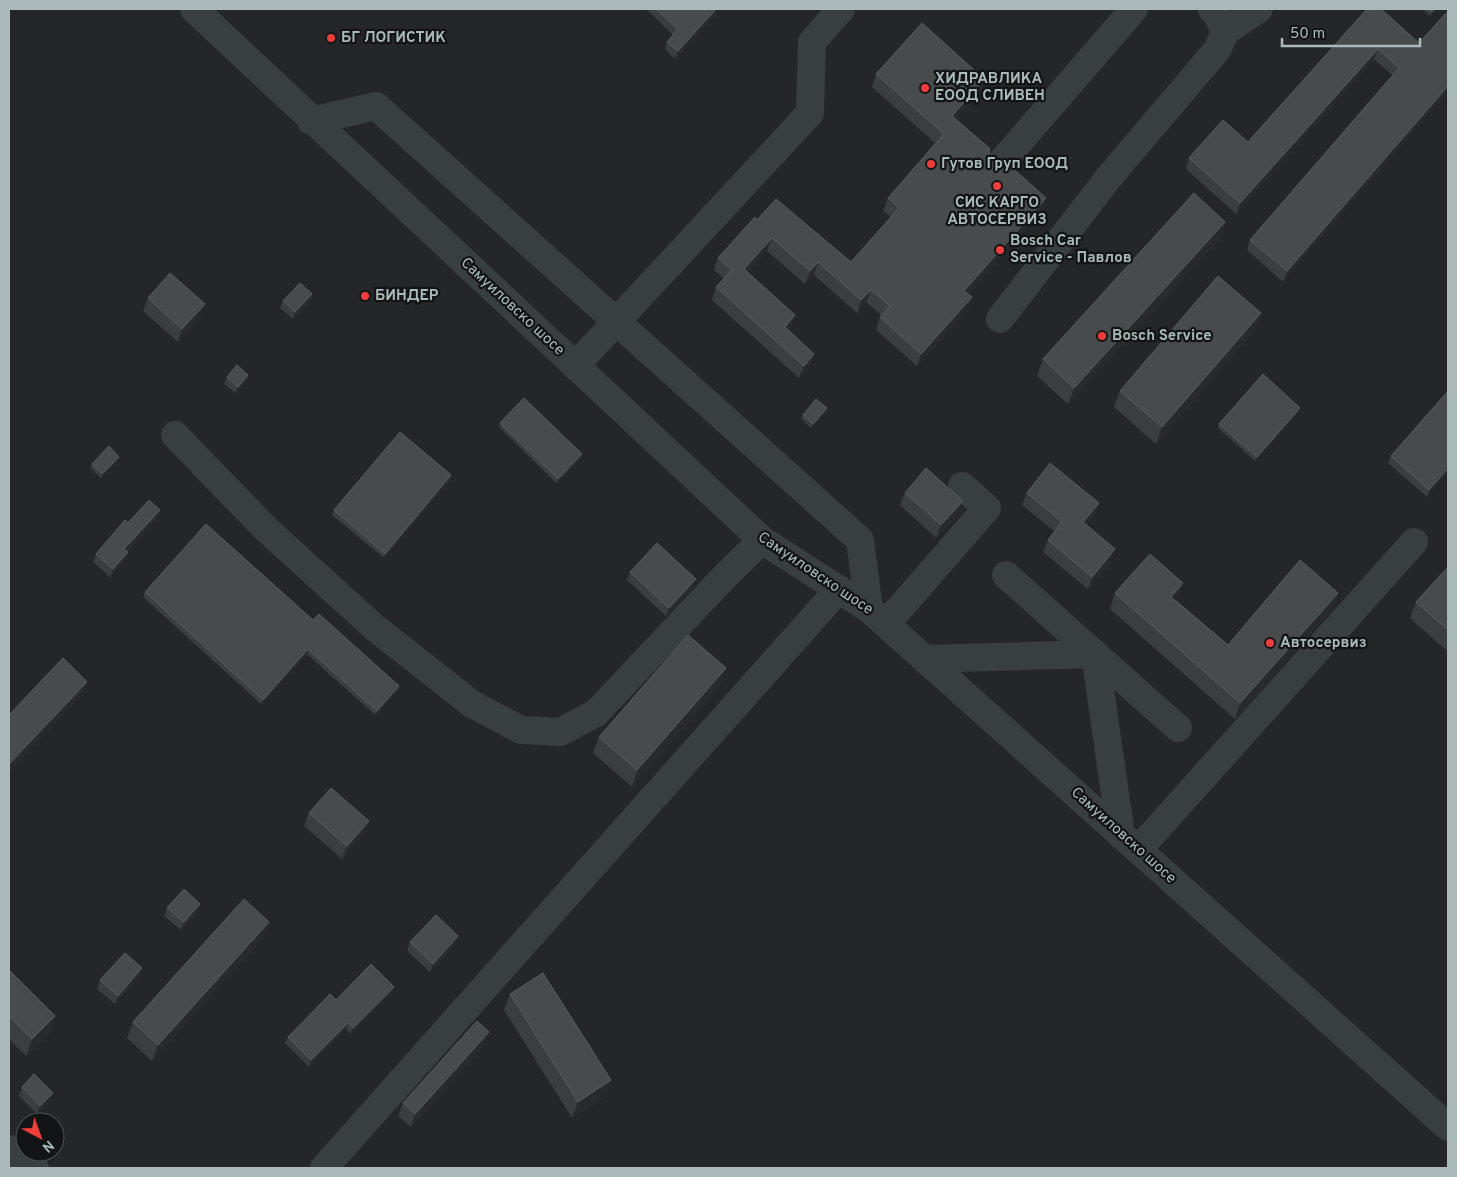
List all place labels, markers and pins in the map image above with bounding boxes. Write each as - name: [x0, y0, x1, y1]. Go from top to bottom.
- place label: БГ ЛОГИСТИК: [341, 29, 446, 48]
- marker: БГ ЛОГИСТИК: [325, 32, 337, 44]
- place label: ХИДРАВЛИКА ЕООД СЛИВЕН: [935, 70, 1045, 106]
- marker: ХИДРАВЛИКА ЕООД СЛИВЕН: [919, 82, 931, 94]
- place label: Гутов Груп ЕООД: [941, 155, 1068, 174]
- marker: Гутов Груп ЕООД: [925, 158, 937, 170]
- marker: СИС КАРГО АВТОСЕРВИЗ: [991, 180, 1003, 192]
- place label: СИС КАРГО АВТОСЕРВИЗ: [947, 194, 1047, 230]
- place label: Bosch Car Service - Павлов: [1010, 232, 1132, 268]
- marker: Bosch Car Service - Павлов: [994, 244, 1006, 256]
- place label: БИНДЕР: [375, 287, 439, 306]
- marker: БИНДЕР: [359, 290, 371, 302]
- place label: Bosch Service: [1112, 327, 1212, 346]
- marker: Bosch Service: [1096, 330, 1108, 342]
- place label: Автосервиз: [1280, 634, 1367, 653]
- marker: Автосервиз: [1264, 637, 1276, 649]

